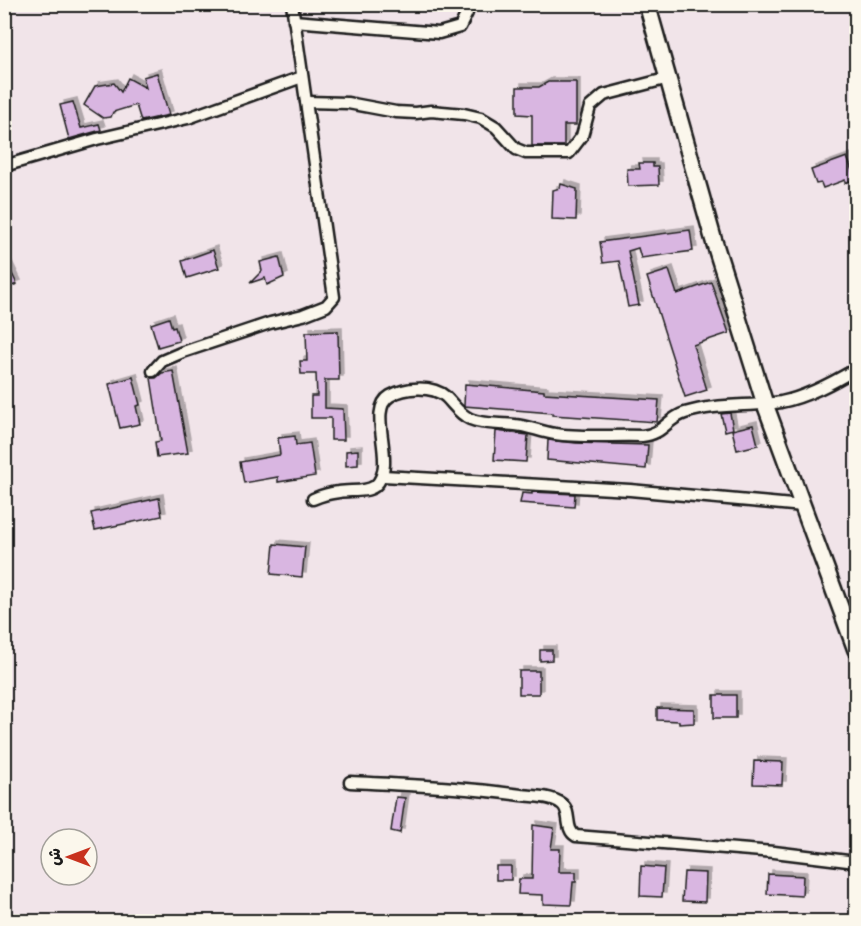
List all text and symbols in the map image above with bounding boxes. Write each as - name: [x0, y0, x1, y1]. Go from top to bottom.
- north arrow: [39, 827, 99, 887]
- text: ش: [44, 848, 64, 866]

